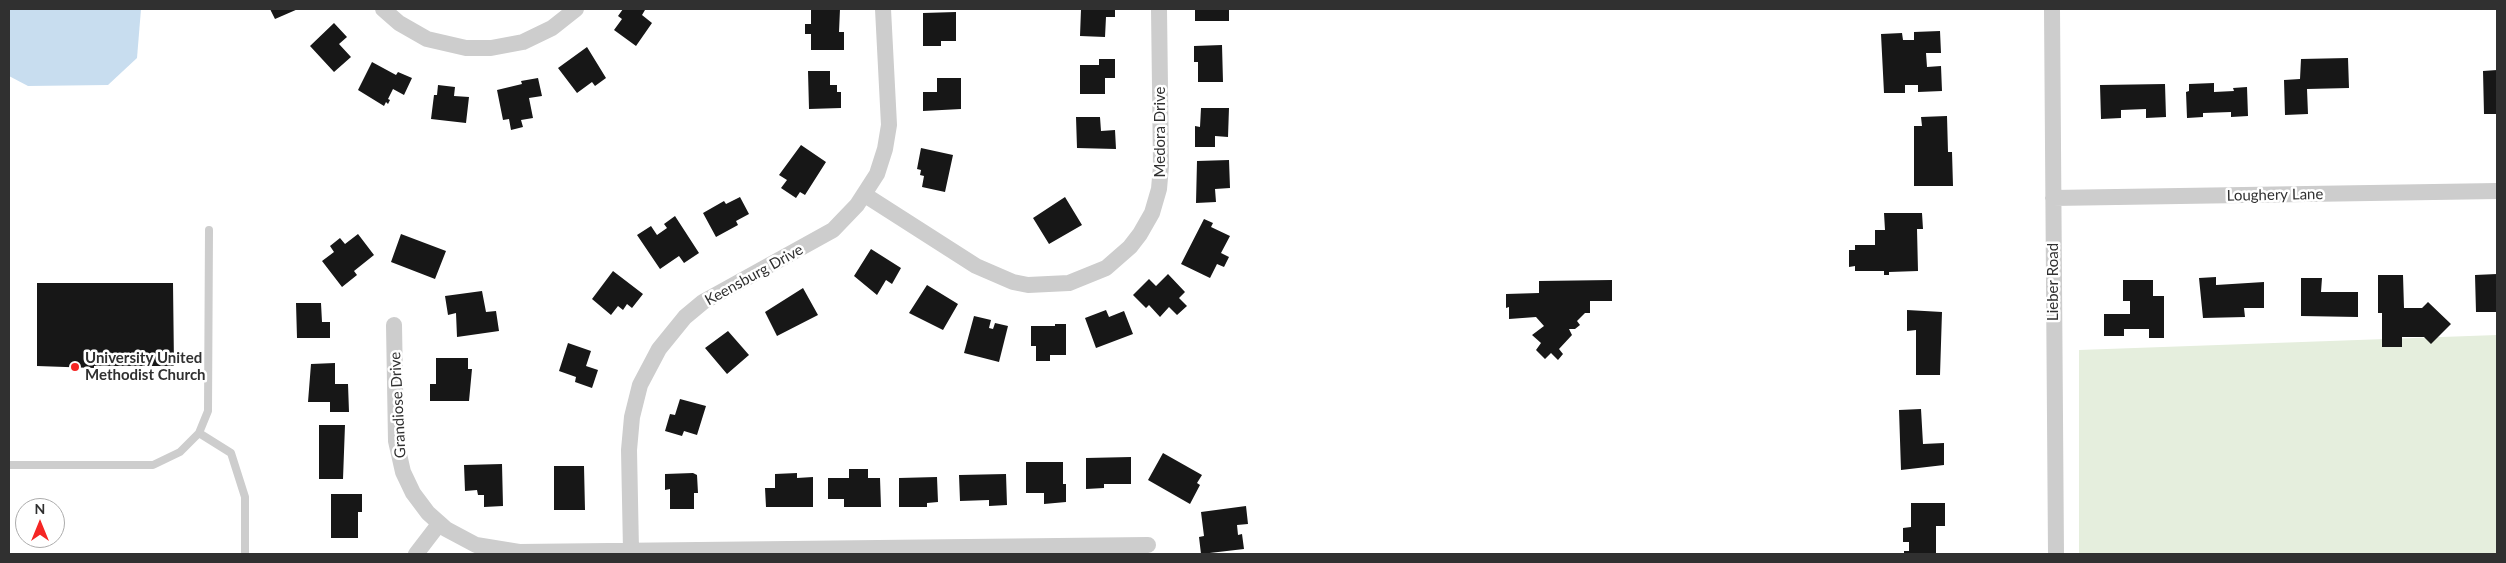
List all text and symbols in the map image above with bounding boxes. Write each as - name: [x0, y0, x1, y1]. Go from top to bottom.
- street label: Medora Drive: [1151, 87, 1169, 177]
- street label: Loughery Lane: [2227, 185, 2323, 205]
- street label: Keensburg Drive: [702, 241, 806, 309]
- street label: Lieber Road: [2044, 243, 2062, 321]
- place label: University United Methodist Church: [85, 349, 206, 384]
- street label: Grandiose Drive: [386, 351, 410, 459]
- marker: University United Methodist Church: [69, 361, 81, 373]
- north arrow: [15, 498, 65, 548]
- text: N: [35, 500, 45, 517]

